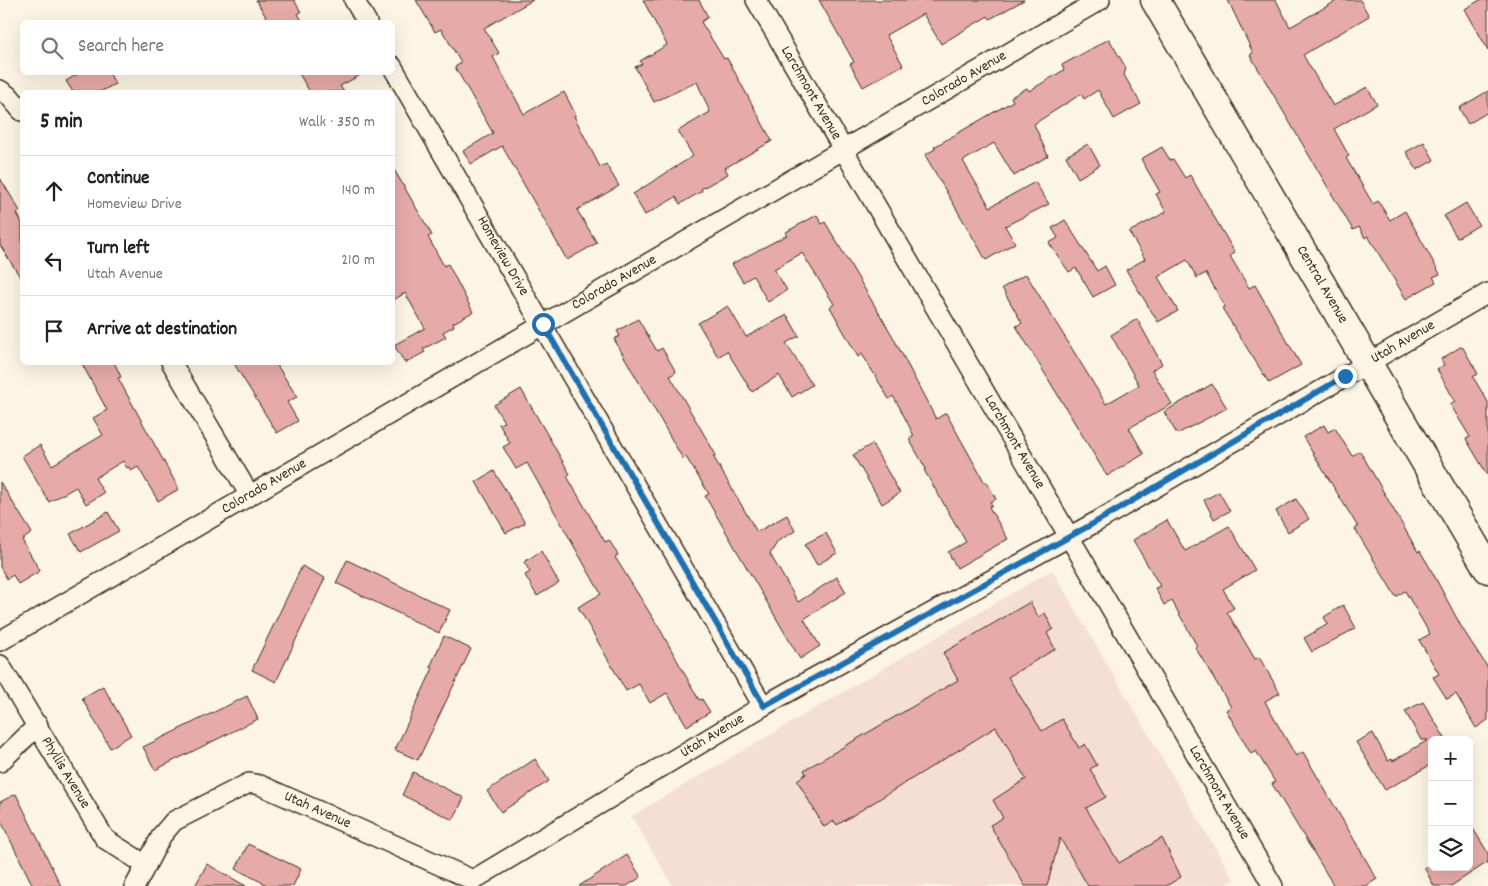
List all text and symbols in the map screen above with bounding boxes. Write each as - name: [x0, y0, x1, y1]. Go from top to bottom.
- search box: [20, 20, 395, 75]
- icon: search: [38, 34, 66, 62]
- text: Search here: [78, 34, 164, 61]
- street label: Larchmont Avenue: [774, 42, 847, 145]
- street label: Colorado Avenue: [918, 45, 1011, 113]
- text: 5 min: [40, 108, 83, 138]
- text: Walk · 350 m: [299, 111, 375, 134]
- text: Continue: [87, 166, 149, 193]
- icon: ahead: [40, 177, 68, 205]
- text: 140 m: [341, 179, 375, 202]
- text: Homeview Drive: [87, 193, 182, 216]
- street label: Homeview Drive: [471, 212, 534, 301]
- text: Turn left: [87, 236, 150, 263]
- street label: Central Avenue: [1290, 242, 1353, 328]
- icon: left: [40, 247, 68, 275]
- text: 210 m: [341, 249, 375, 272]
- street label: Colorado Avenue: [568, 249, 661, 317]
- text: Utah Avenue: [87, 263, 163, 286]
- route start: [532, 313, 555, 336]
- street label: Utah Avenue: [1367, 315, 1440, 370]
- icon: arrive: [40, 317, 68, 345]
- text: Arrive at destination: [87, 317, 237, 344]
- route end: [1334, 365, 1357, 388]
- street label: Larchmont Avenue: [978, 391, 1050, 494]
- street label: Colorado Avenue: [218, 453, 311, 520]
- street label: Utah Avenue: [676, 708, 749, 764]
- street label: Phyllis Avenue: [35, 733, 96, 813]
- map controls: [1428, 736, 1473, 871]
- button: +: [1428, 736, 1473, 781]
- street label: Larchmont Avenue: [1183, 742, 1255, 844]
- button: −: [1428, 781, 1473, 826]
- street label: Utah Avenue: [280, 786, 355, 835]
- button: layers: [1428, 826, 1473, 871]

